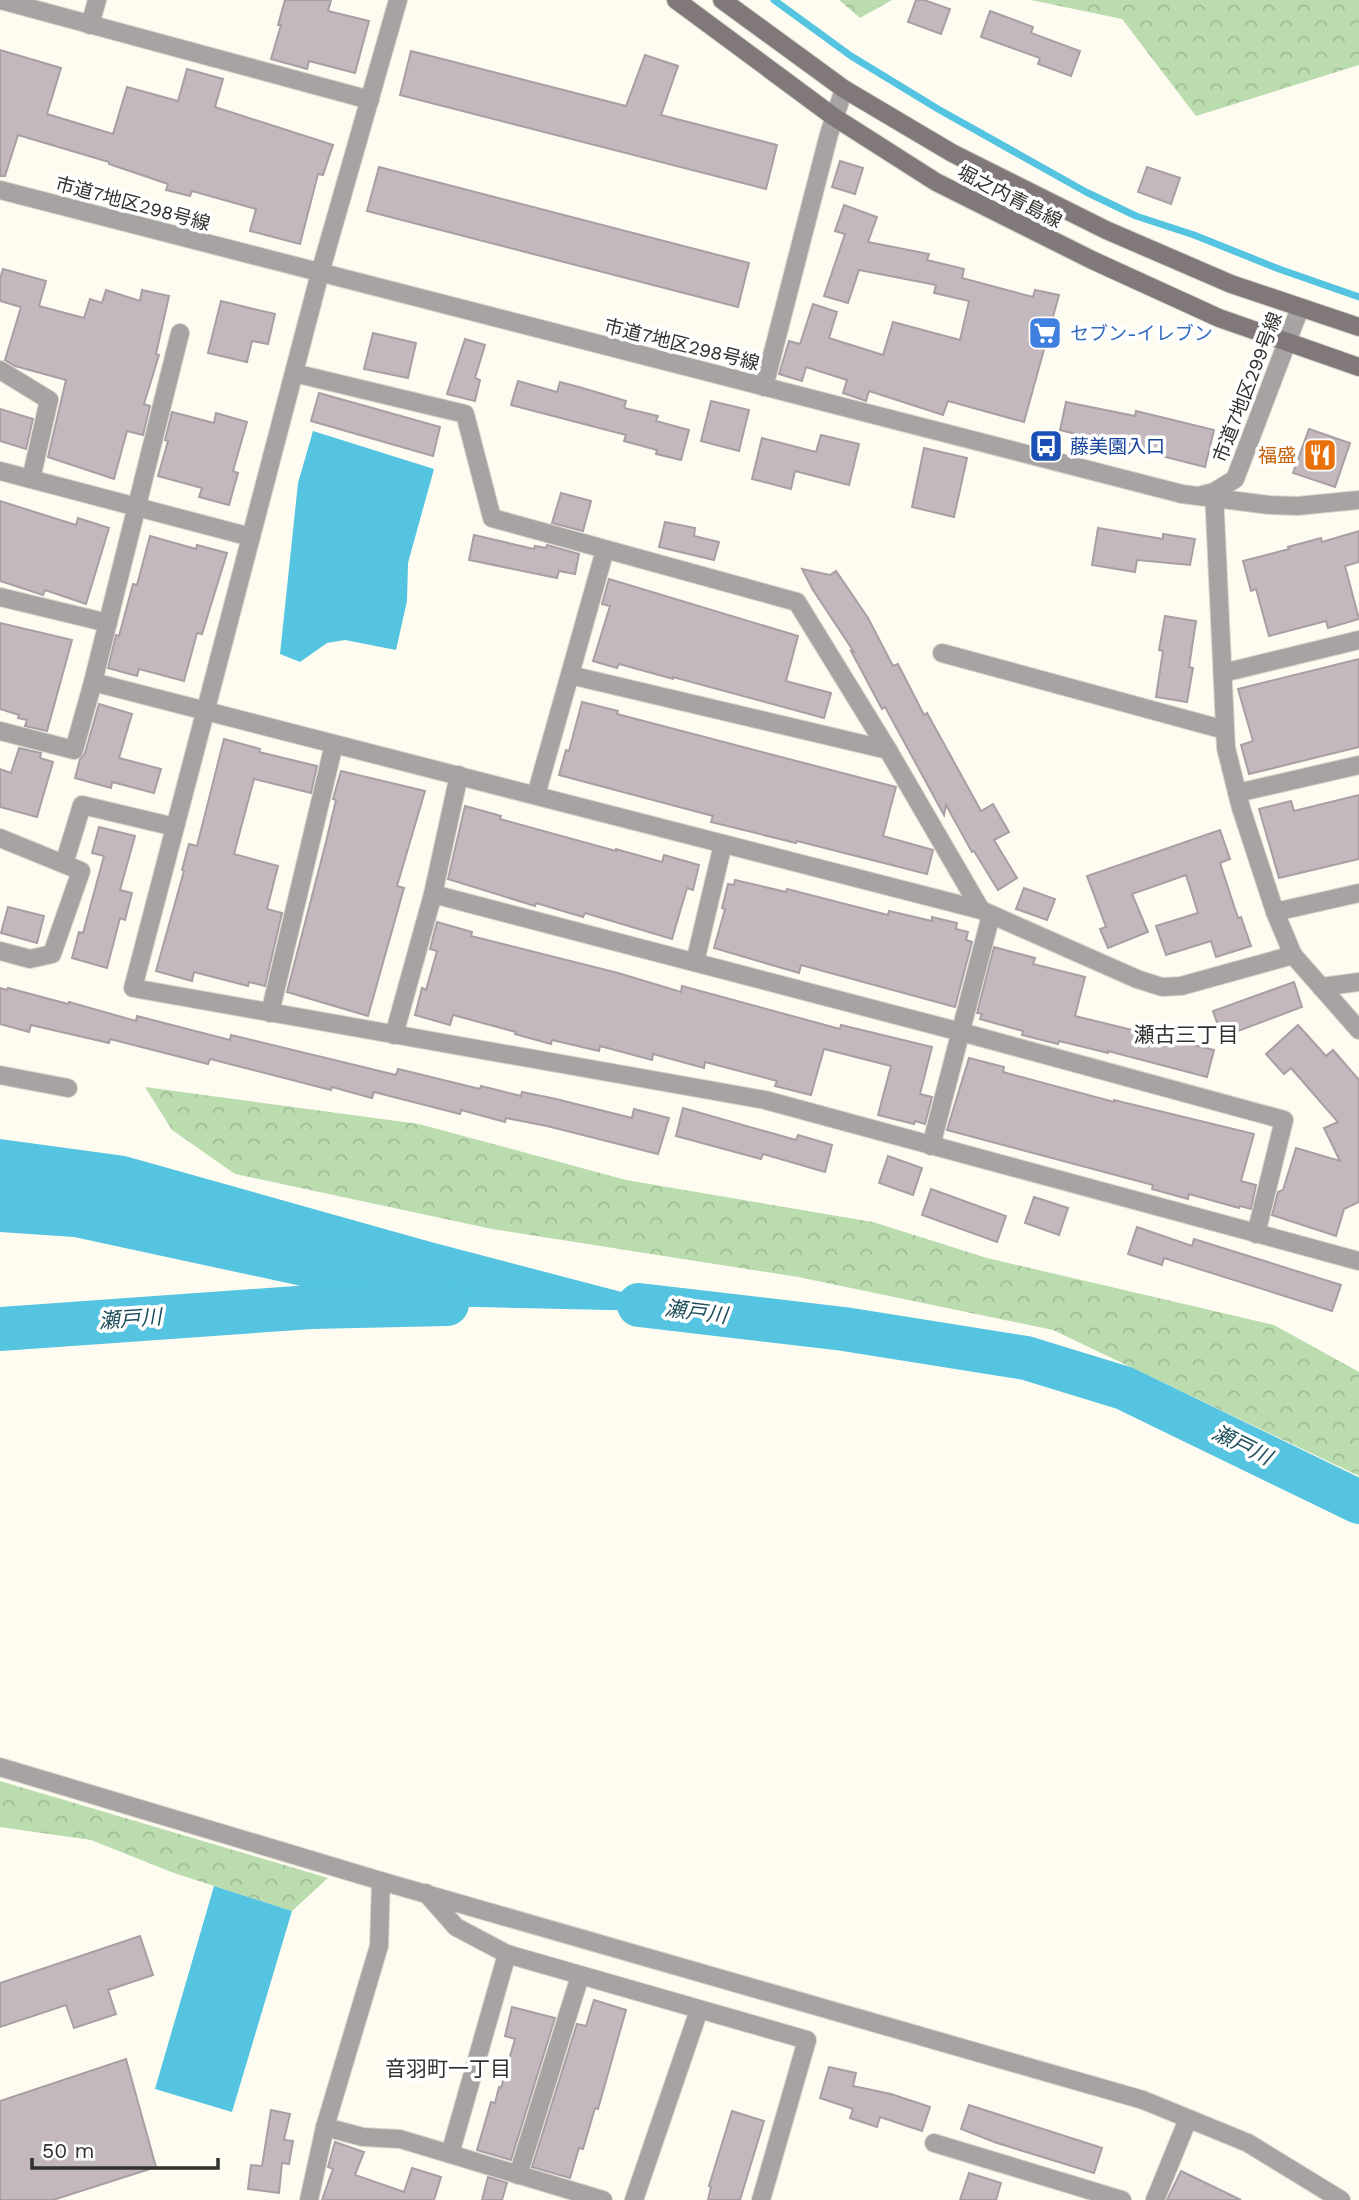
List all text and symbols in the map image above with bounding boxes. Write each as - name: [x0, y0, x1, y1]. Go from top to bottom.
- street label: 堀之内青島線: [954, 160, 1066, 233]
- street label: 市道7地区298号線: [53, 172, 213, 235]
- street label: 市道7地区299号線: [1208, 309, 1287, 466]
- street label: 市道7地区298号線: [602, 314, 762, 375]
- supermarket icon: セブン-イレブン: [1026, 314, 1064, 352]
- place label: セブン-イレブン: [1070, 322, 1213, 345]
- bus stop icon: 藤美園入口: [1027, 427, 1065, 465]
- place label: 藤美園入口: [1070, 435, 1165, 458]
- restaurant icon: 福盛: [1301, 436, 1339, 474]
- place label: 福盛: [1258, 444, 1296, 467]
- district label: 瀬古三丁目: [1134, 1022, 1239, 1047]
- water label: 瀬戸川: [663, 1295, 731, 1328]
- water label: 瀬戸川: [98, 1304, 164, 1333]
- water label: 瀬戸川: [1208, 1420, 1278, 1470]
- district label: 音羽町一丁目: [385, 2056, 511, 2081]
- scale bar: [32, 2126, 217, 2170]
- text: 50 m: [42, 2138, 94, 2163]

